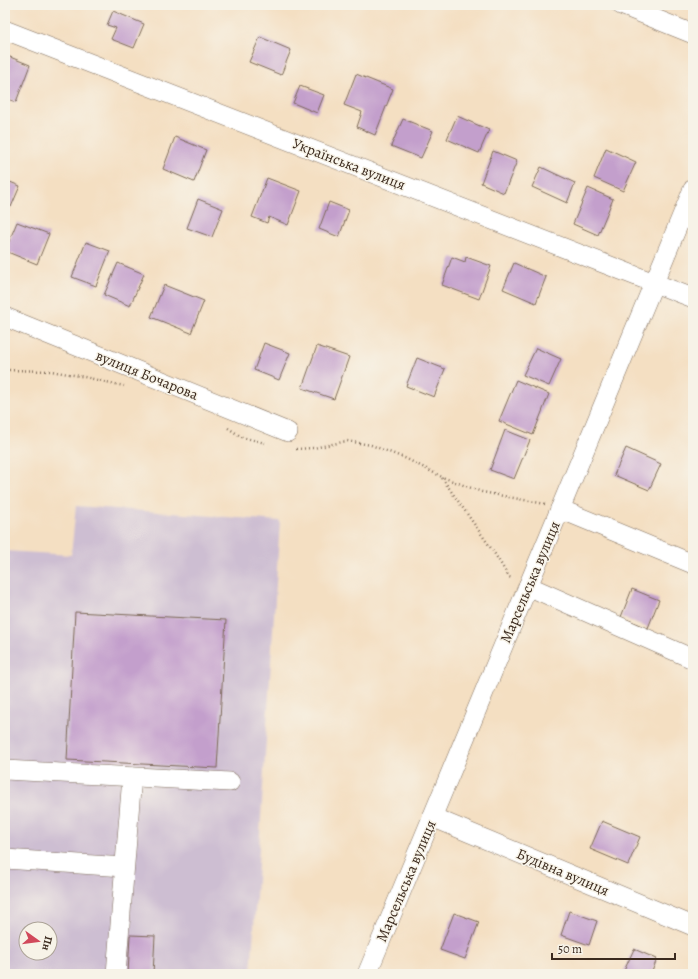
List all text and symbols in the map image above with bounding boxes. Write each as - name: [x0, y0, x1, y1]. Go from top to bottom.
- street label: Українська вулиця: [289, 133, 409, 195]
- street label: вулиця Бочарова: [93, 345, 201, 405]
- street label: Марсельська вулиця: [495, 518, 565, 646]
- street label: Марсельська вулиця: [371, 817, 441, 945]
- street label: Будівна вулиця: [514, 843, 612, 901]
- north arrow: [18, 921, 58, 961]
- text: Пн: [38, 935, 56, 953]
- scale bar: [552, 935, 675, 961]
- text: 50 m: [558, 941, 582, 957]

